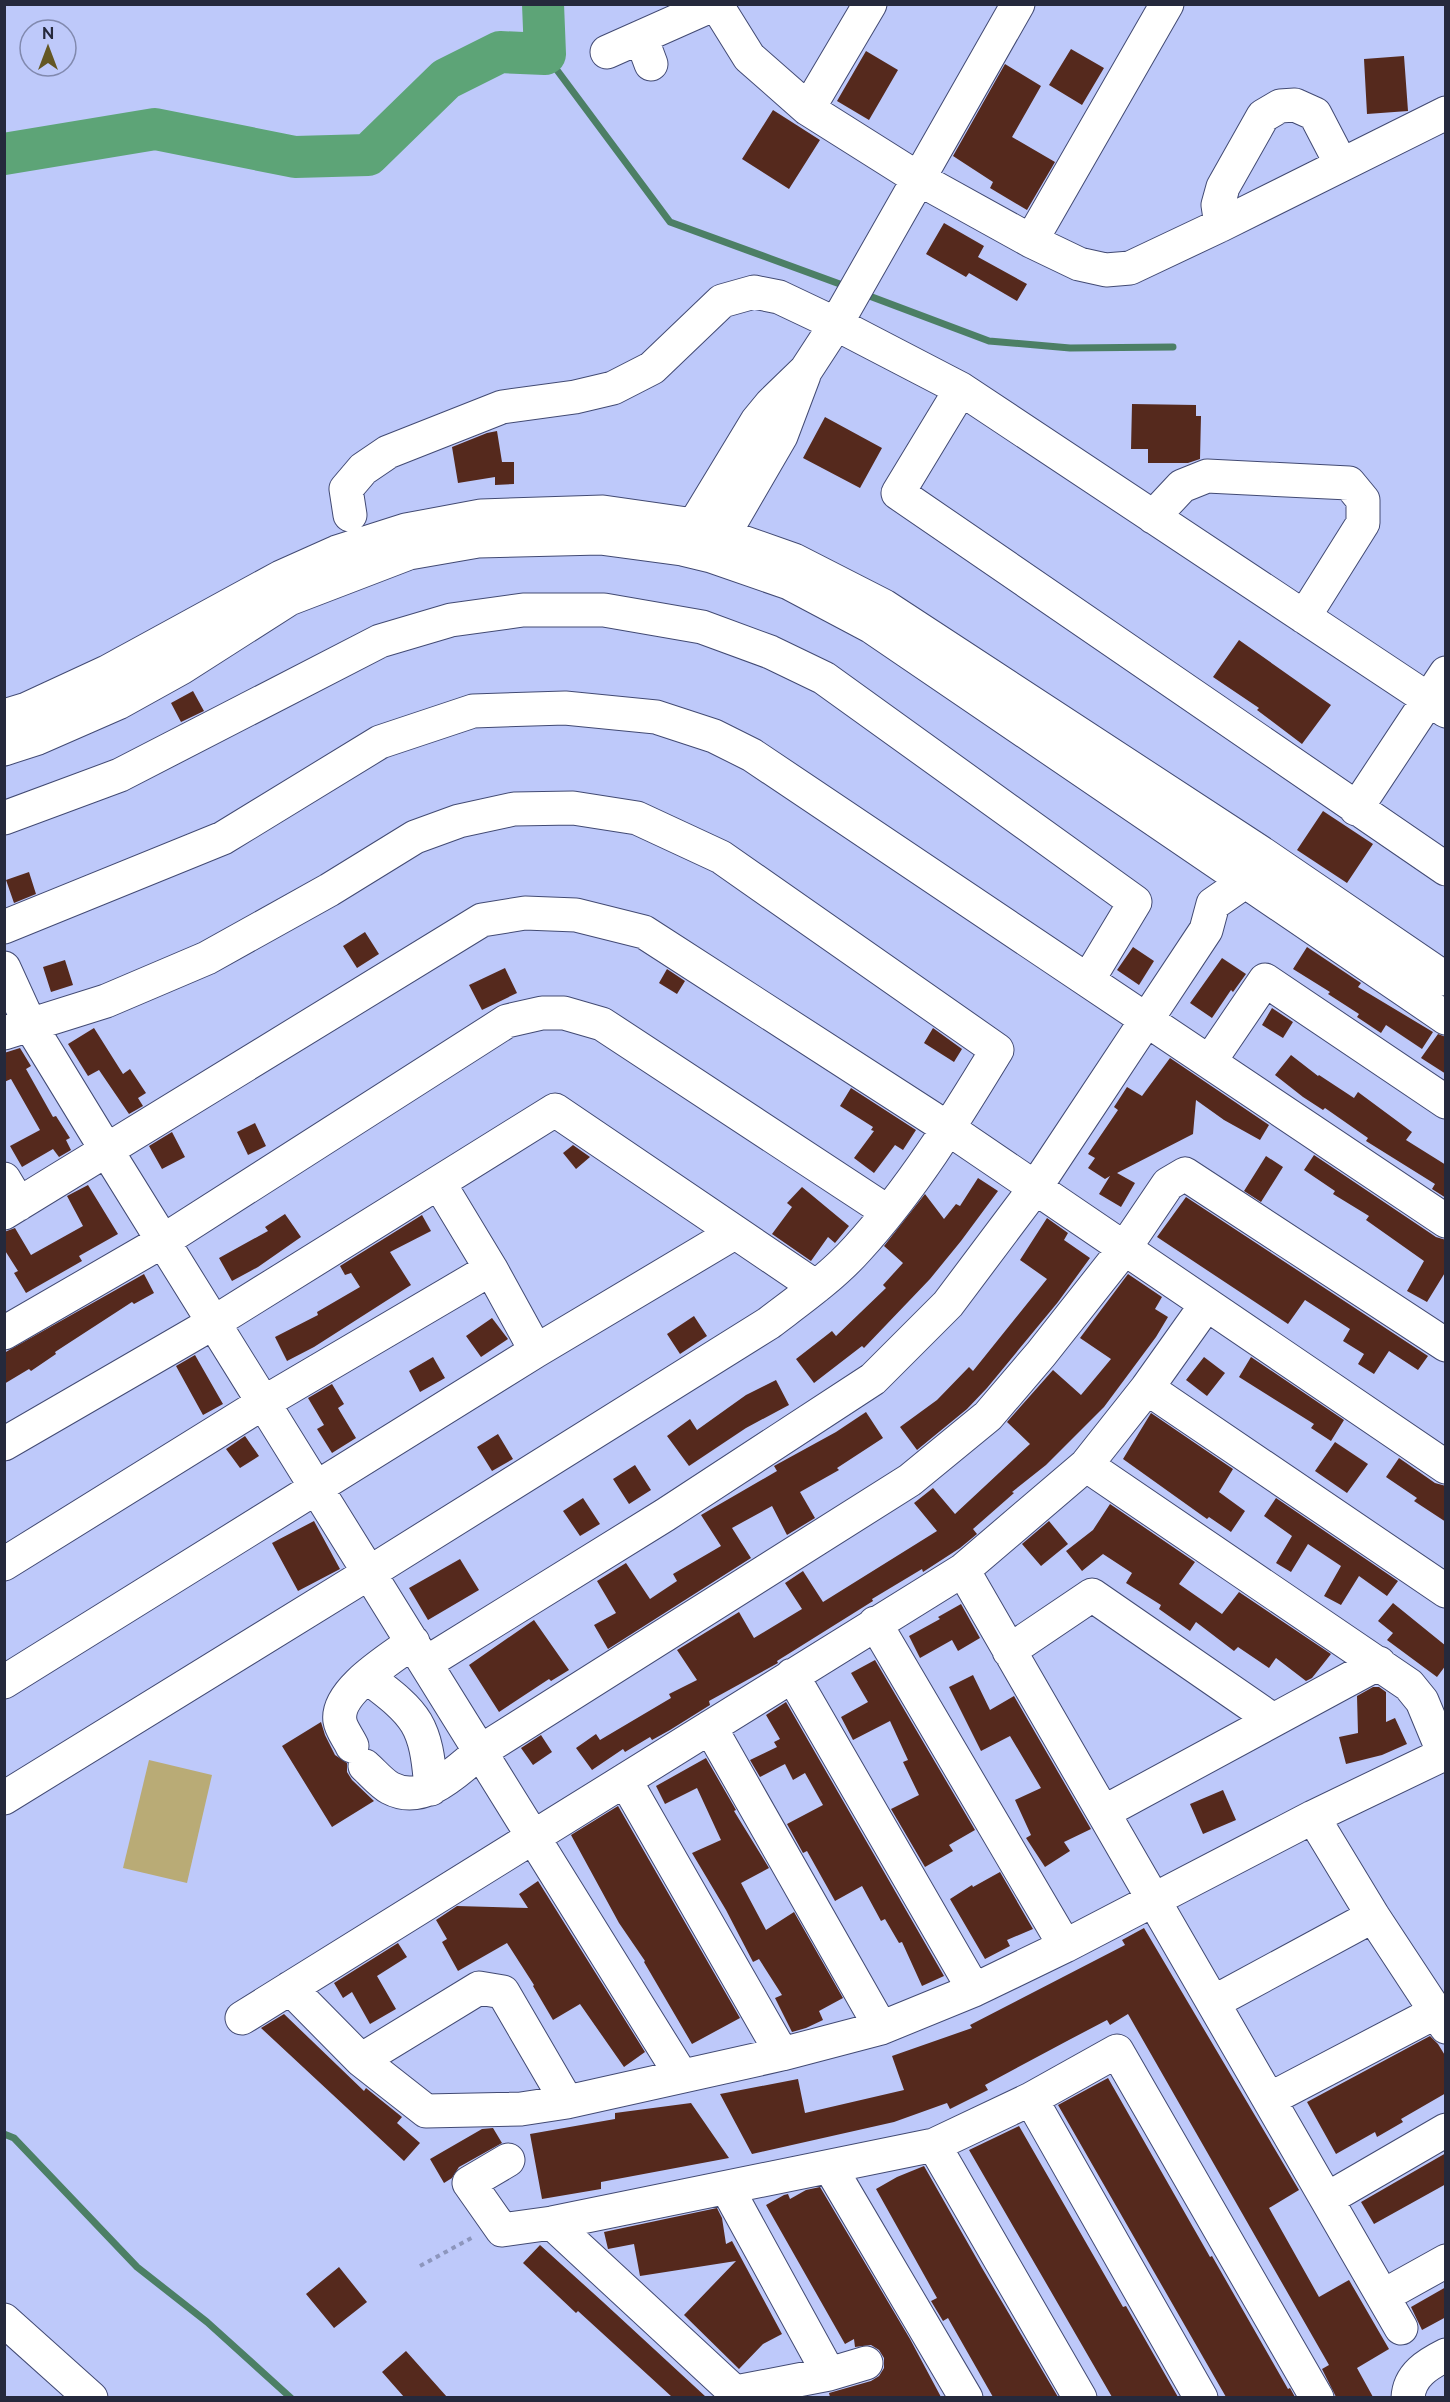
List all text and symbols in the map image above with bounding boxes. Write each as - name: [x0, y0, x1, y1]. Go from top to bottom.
- north arrow: [18, 18, 78, 78]
- text: N: [42, 24, 54, 43]

